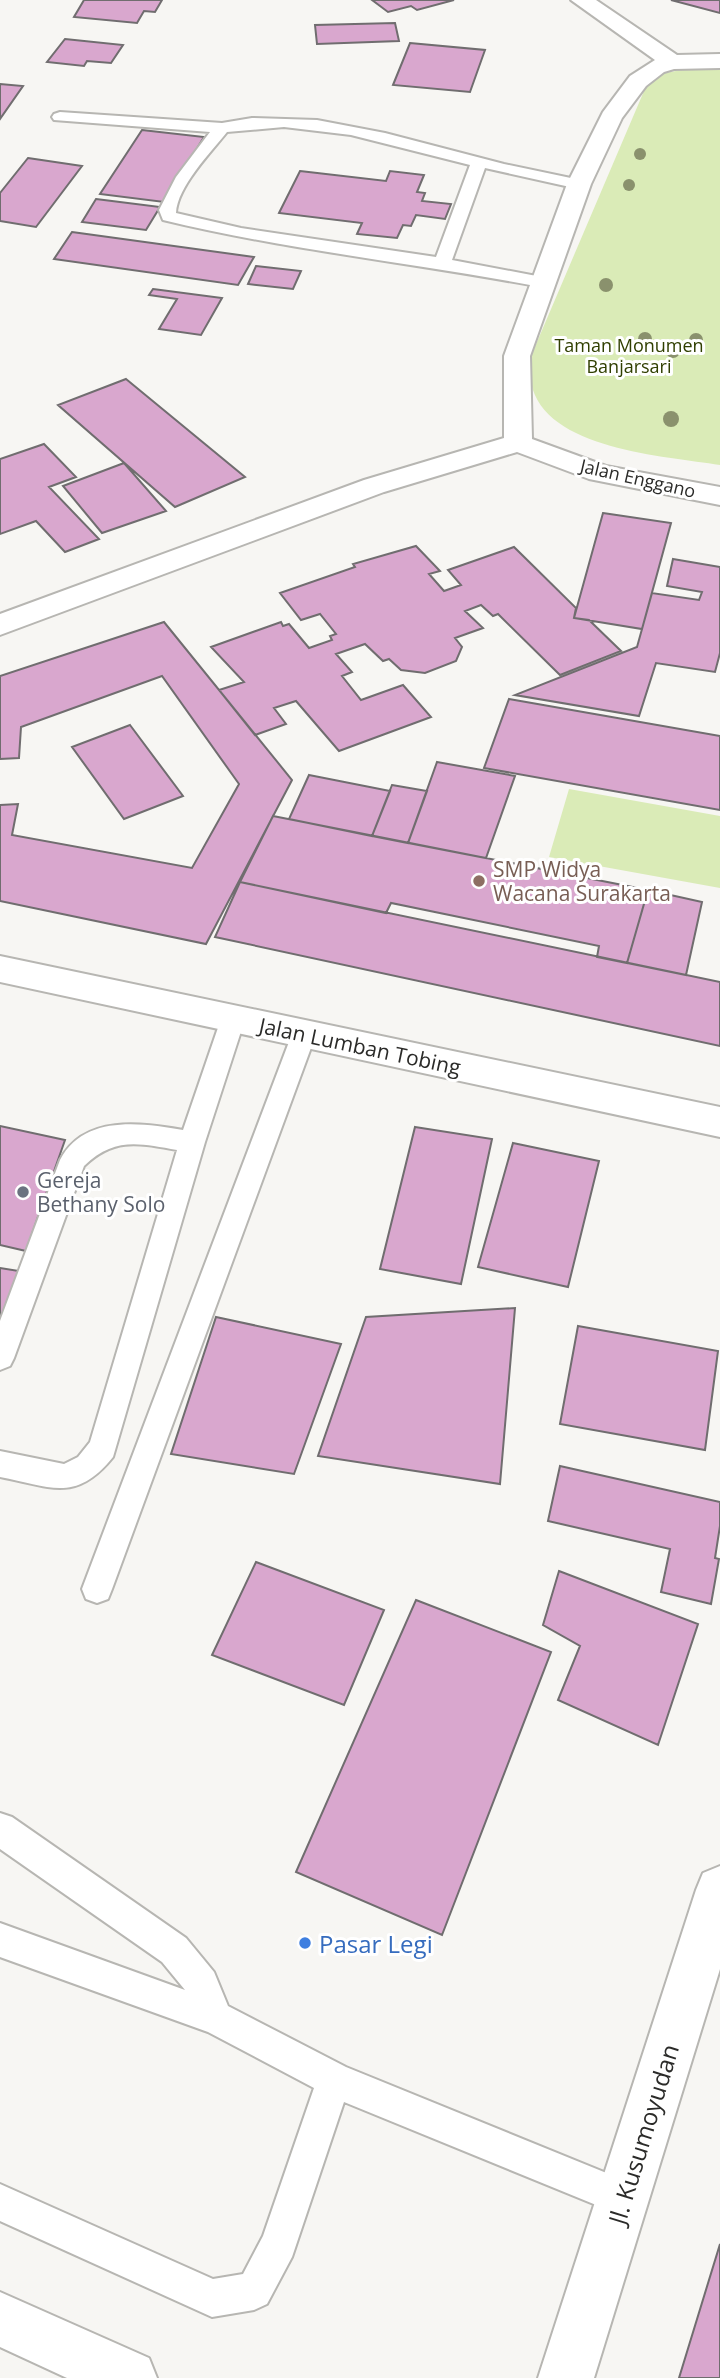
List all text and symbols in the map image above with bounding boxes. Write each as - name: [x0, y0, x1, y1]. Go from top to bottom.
- park label: Taman Monumen Banjarsari: [554, 333, 704, 378]
- street label: Jalan Enggano: [576, 453, 698, 503]
- place label: SMP Widya Wacana Surakarta: [493, 855, 671, 907]
- marker: SMP Widya Wacana Surakarta: [471, 873, 487, 889]
- street label: Jalan Lumban Tobing: [255, 1011, 463, 1081]
- place label: Gereja Bethany Solo: [37, 1166, 165, 1218]
- marker: Gereja Bethany Solo: [15, 1184, 31, 1200]
- place label: Pasar Legi: [319, 1927, 433, 1960]
- marker: Pasar Legi: [297, 1935, 313, 1951]
- street label: Jl. Kusumoyudan: [599, 2040, 686, 2230]

